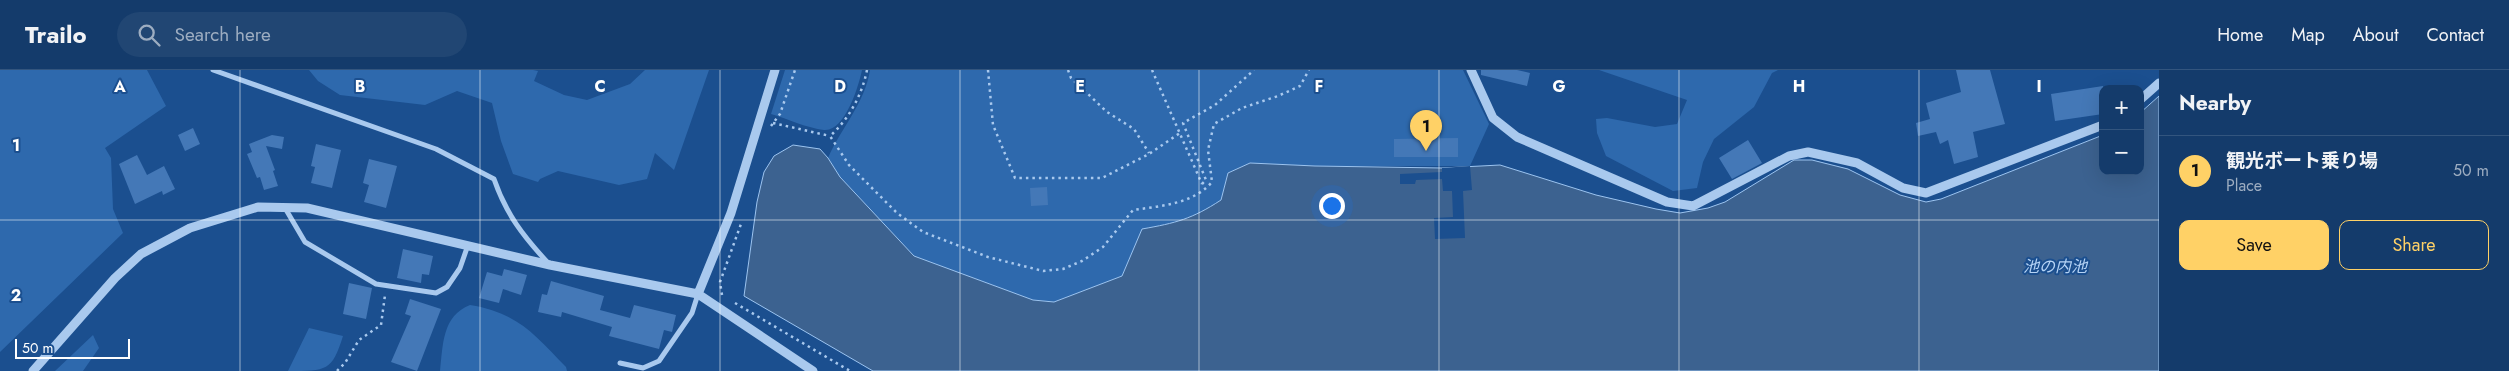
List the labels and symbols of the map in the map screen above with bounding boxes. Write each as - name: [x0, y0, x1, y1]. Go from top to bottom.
- text: A: [113, 75, 126, 98]
- text: B: [355, 75, 365, 98]
- text: C: [594, 75, 606, 98]
- text: D: [834, 75, 846, 98]
- text: E: [1075, 75, 1085, 98]
- text: F: [1315, 75, 1323, 98]
- text: G: [1552, 75, 1566, 98]
- text: H: [1793, 75, 1805, 98]
- text: I: [2036, 75, 2042, 98]
- pin: 1: [1410, 110, 1442, 151]
- text: 1: [12, 134, 20, 157]
- your location: [1319, 193, 1345, 219]
- water label: 池の内池: [2023, 255, 2089, 278]
- text: 2: [11, 284, 21, 307]
- scale bar: [15, 336, 130, 359]

